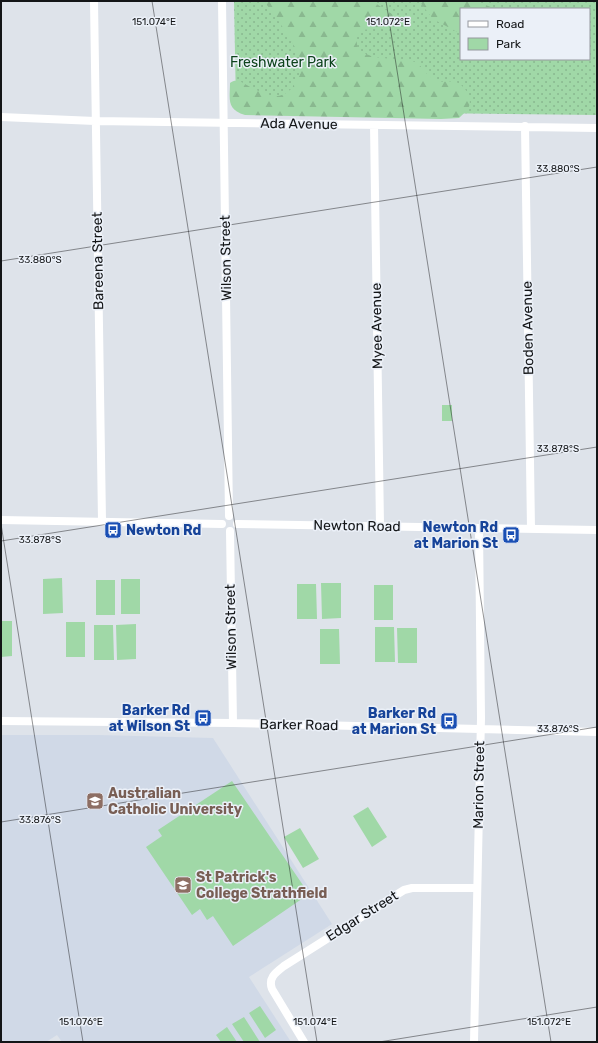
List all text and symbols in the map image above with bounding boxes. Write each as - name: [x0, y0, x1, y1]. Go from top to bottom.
- legend: [460, 8, 590, 60]
- text: 151.074°E: [132, 16, 176, 28]
- text: 151.072°E: [366, 16, 410, 28]
- text: Road: [496, 17, 524, 31]
- text: Park: [496, 37, 522, 51]
- park label: Freshwater Park: [230, 54, 337, 71]
- street label: Ada Avenue: [260, 115, 338, 133]
- text: 33.880°S: [536, 163, 580, 175]
- street label: Bareena Street: [89, 211, 107, 310]
- street label: Wilson Street: [217, 215, 235, 301]
- text: 33.880°S: [18, 254, 62, 266]
- street label: Boden Avenue: [519, 281, 537, 375]
- street label: Myee Avenue: [368, 283, 386, 369]
- text: 33.878°S: [537, 443, 579, 455]
- street label: Newton Road: [313, 517, 401, 535]
- place label: Newton Rd at Marion St: [414, 519, 498, 552]
- bus stop icon: Newton Rd: [103, 520, 123, 540]
- place label: Newton Rd: [126, 522, 202, 539]
- bus stop icon: Newton Rd at Marion St: [501, 525, 521, 545]
- text: 33.878°S: [19, 534, 61, 546]
- street label: Wilson Street: [222, 584, 240, 670]
- place label: Barker Rd at Wilson St: [109, 702, 190, 735]
- place label: Barker Rd at Marion St: [352, 705, 436, 738]
- bus stop icon: Barker Rd at Wilson St: [193, 708, 213, 728]
- bus stop icon: Barker Rd at Marion St: [439, 711, 459, 731]
- street label: Barker Road: [259, 716, 339, 734]
- text: 33.876°S: [537, 723, 579, 735]
- street label: Marion Street: [470, 740, 488, 829]
- place label: Australian Catholic University: [108, 785, 243, 818]
- school or university icon: Australian Catholic University: [85, 791, 105, 811]
- text: 33.876°S: [19, 814, 61, 826]
- place label: St Patrick's College Strathfield: [196, 869, 327, 902]
- school or university icon: St Patrick's College Strathfield: [173, 875, 193, 895]
- street label: Edgar Street: [323, 887, 402, 945]
- text: 151.076°E: [59, 1016, 103, 1028]
- text: 151.074°E: [293, 1016, 337, 1028]
- text: 151.072°E: [527, 1016, 571, 1028]

